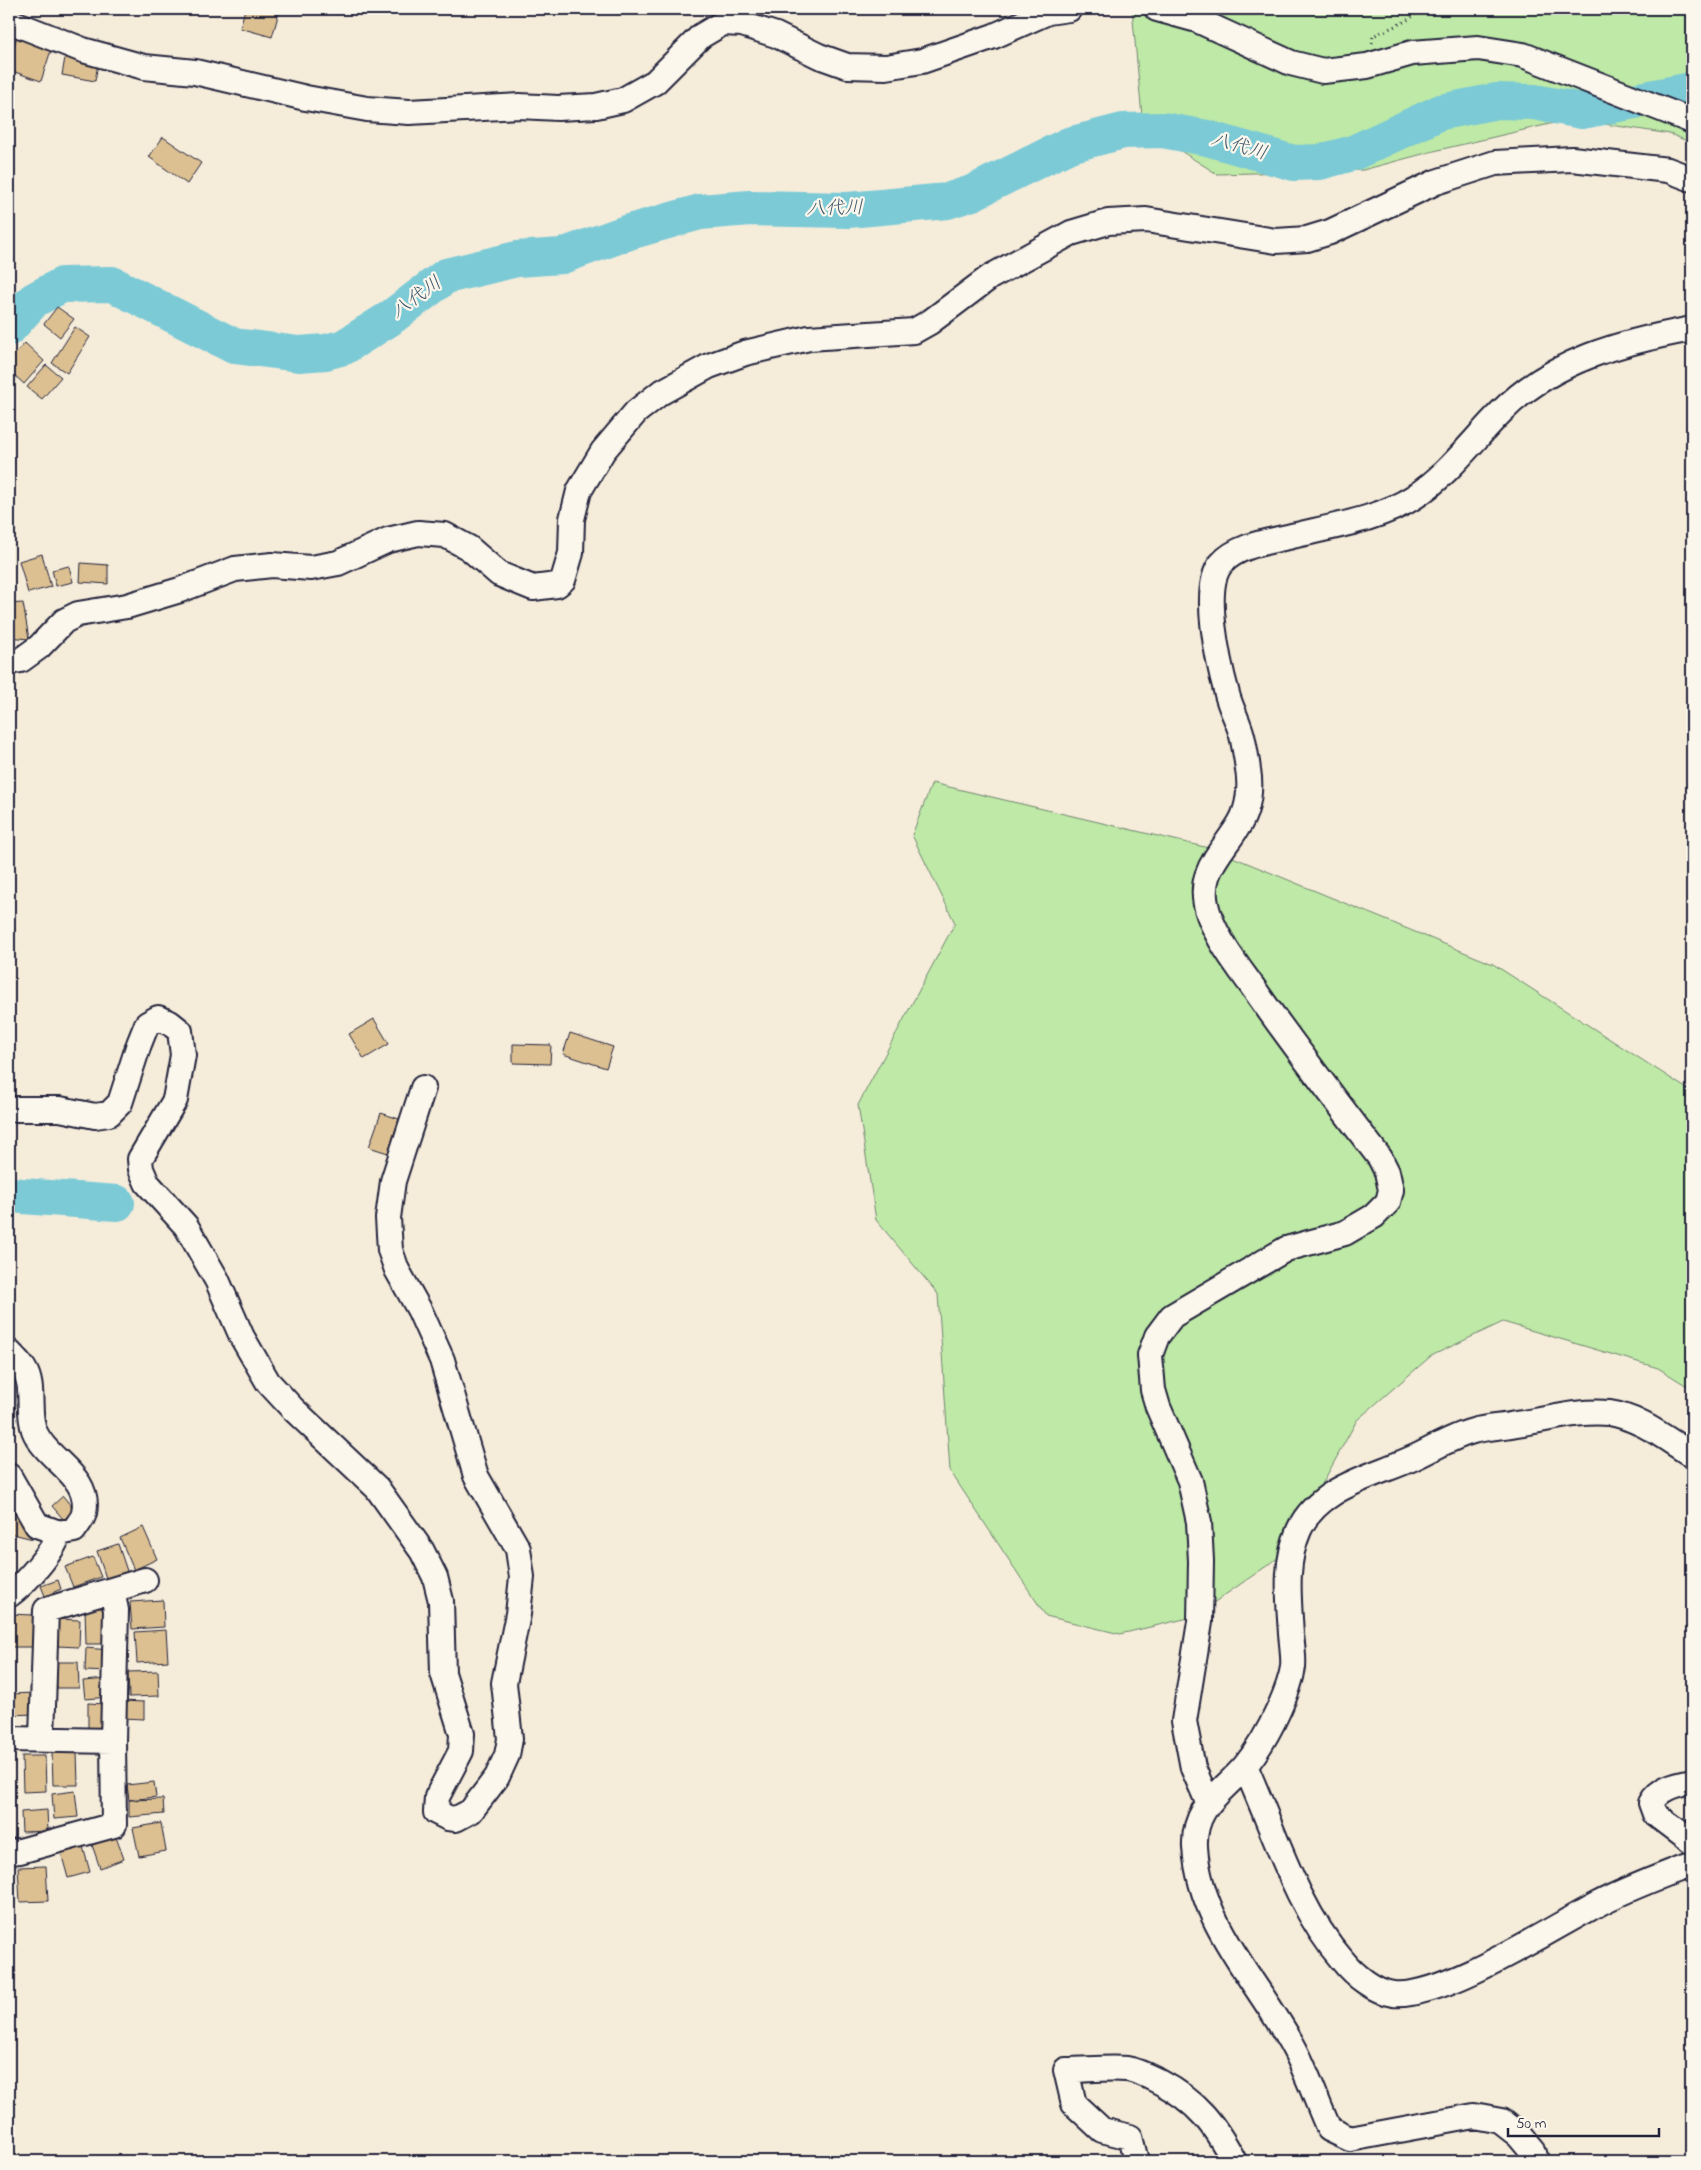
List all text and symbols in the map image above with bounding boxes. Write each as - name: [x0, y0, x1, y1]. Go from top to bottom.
- water label: 八代川: [1208, 126, 1270, 168]
- water label: 八代川: [806, 195, 864, 223]
- water label: 八代川: [386, 270, 448, 326]
- scale bar: [1508, 2105, 1660, 2137]
- text: 50 m: [1516, 2113, 1547, 2135]

